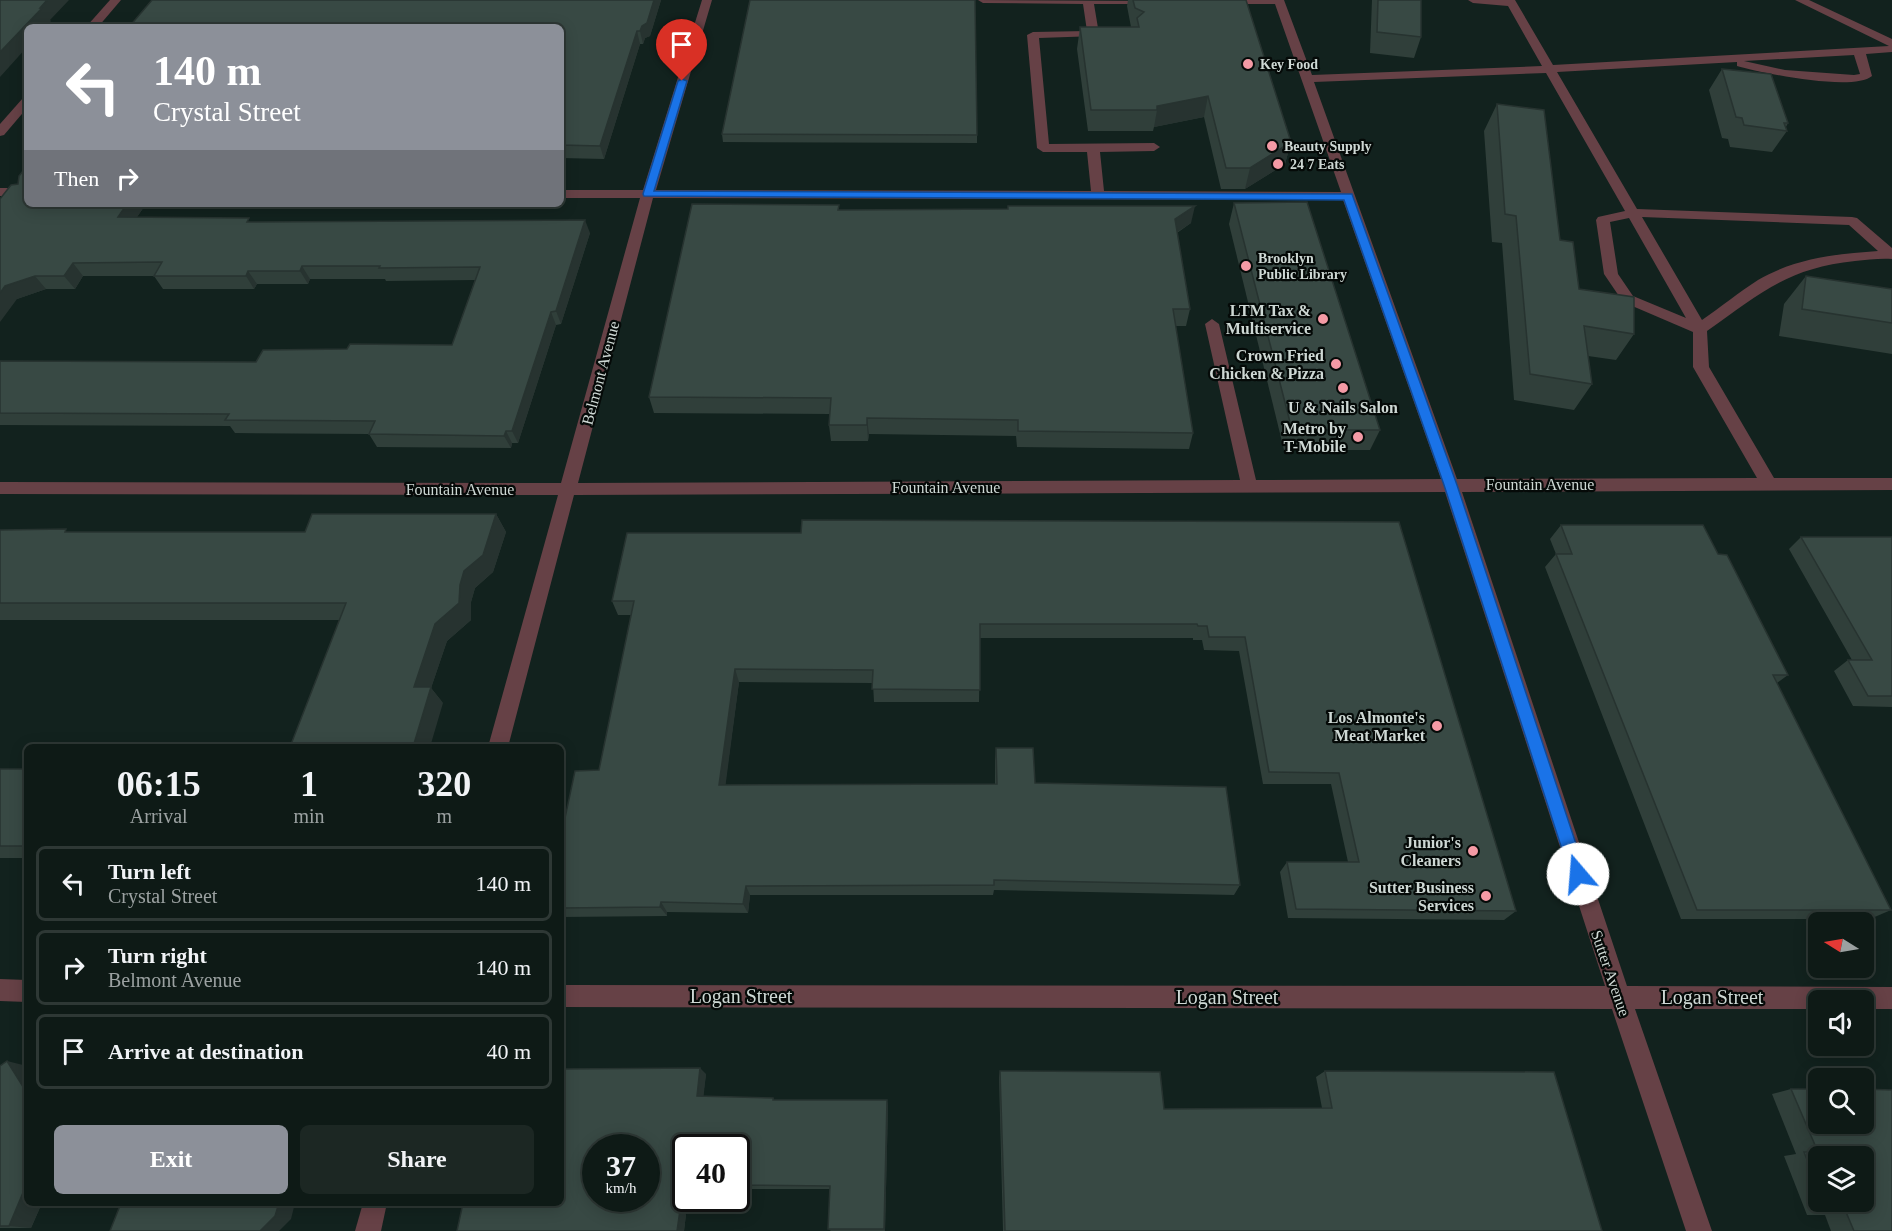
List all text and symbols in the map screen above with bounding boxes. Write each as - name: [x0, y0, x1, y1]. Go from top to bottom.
- pin: [656, 19, 707, 81]
- icon: arrive: [665, 28, 698, 61]
- icon: left: [54, 48, 132, 126]
- text: 140 m: [153, 48, 262, 94]
- marker: Key Food: [1241, 57, 1255, 71]
- place label: Key Food: [1260, 57, 1318, 72]
- text: Crystal Street: [153, 97, 301, 127]
- marker: Beauty Supply: [1265, 139, 1279, 153]
- place label: Beauty Supply: [1284, 139, 1372, 154]
- marker: 24 7 Eats: [1271, 157, 1285, 171]
- place label: 24 7 Eats: [1290, 157, 1345, 172]
- icon: right: [111, 162, 144, 195]
- text: Then: [54, 166, 99, 191]
- place label: Brooklyn Public Library: [1258, 251, 1347, 282]
- marker: Brooklyn Public Library: [1239, 259, 1253, 273]
- place label: LTM Tax & Multiservice: [1226, 302, 1311, 337]
- marker: LTM Tax & Multiservice: [1316, 312, 1330, 326]
- street label: Belmont Avenue: [578, 319, 623, 427]
- place label: Crown Fried Chicken & Pizza: [1209, 347, 1324, 382]
- marker: Crown Fried Chicken & Pizza: [1329, 357, 1343, 371]
- marker: U & Nails Salon: [1336, 381, 1350, 395]
- place label: U & Nails Salon: [1288, 399, 1398, 416]
- place label: Metro by T-Mobile: [1283, 420, 1346, 455]
- marker: Metro by T-Mobile: [1351, 430, 1365, 444]
- street label: Fountain Avenue: [1486, 476, 1594, 493]
- street label: Fountain Avenue: [892, 479, 1000, 496]
- street label: Fountain Avenue: [406, 481, 514, 498]
- place label: Los Almonte's Meat Market: [1328, 709, 1426, 744]
- marker: Los Almonte's Meat Market: [1430, 719, 1444, 733]
- text: 06:15: [117, 764, 201, 804]
- text: 1: [300, 764, 318, 804]
- text: 320: [417, 764, 471, 804]
- text: Arrival: [130, 805, 188, 827]
- text: min: [293, 805, 325, 827]
- text: m: [437, 805, 452, 827]
- place label: Junior's Cleaners: [1401, 834, 1461, 869]
- position arrow: [1546, 842, 1610, 906]
- marker: Junior's Cleaners: [1466, 844, 1480, 858]
- text: Turn left: [108, 859, 191, 884]
- icon: left: [57, 867, 90, 900]
- text: 140 m: [475, 871, 531, 896]
- place label: Sutter Business Services: [1369, 879, 1474, 914]
- text: Crystal Street: [108, 885, 217, 907]
- marker: Sutter Business Services: [1479, 889, 1493, 903]
- north arrow: [1808, 912, 1874, 978]
- map controls: [1808, 912, 1874, 1212]
- street label: Sutter Avenue: [1588, 928, 1633, 1018]
- text: Turn right: [108, 943, 207, 968]
- icon: right: [57, 951, 90, 984]
- text: 140 m: [475, 955, 531, 980]
- text: Belmont Avenue: [108, 969, 242, 991]
- street label: Logan Street: [690, 985, 793, 1008]
- street label: Logan Street: [1176, 986, 1279, 1009]
- street label: Logan Street: [1661, 986, 1764, 1009]
- button: sound: [1808, 990, 1874, 1056]
- icon: arrive: [57, 1035, 90, 1068]
- text: Arrive at destination: [108, 1039, 304, 1064]
- text: 40 m: [486, 1039, 531, 1064]
- button: search: [1808, 1068, 1874, 1134]
- button: Exit: [54, 1125, 288, 1194]
- button: Share: [300, 1125, 534, 1194]
- speed limit sign: 40: [672, 1134, 750, 1212]
- button: layers: [1808, 1146, 1874, 1212]
- text: 37: [606, 1149, 636, 1182]
- text: km/h: [606, 1180, 636, 1196]

